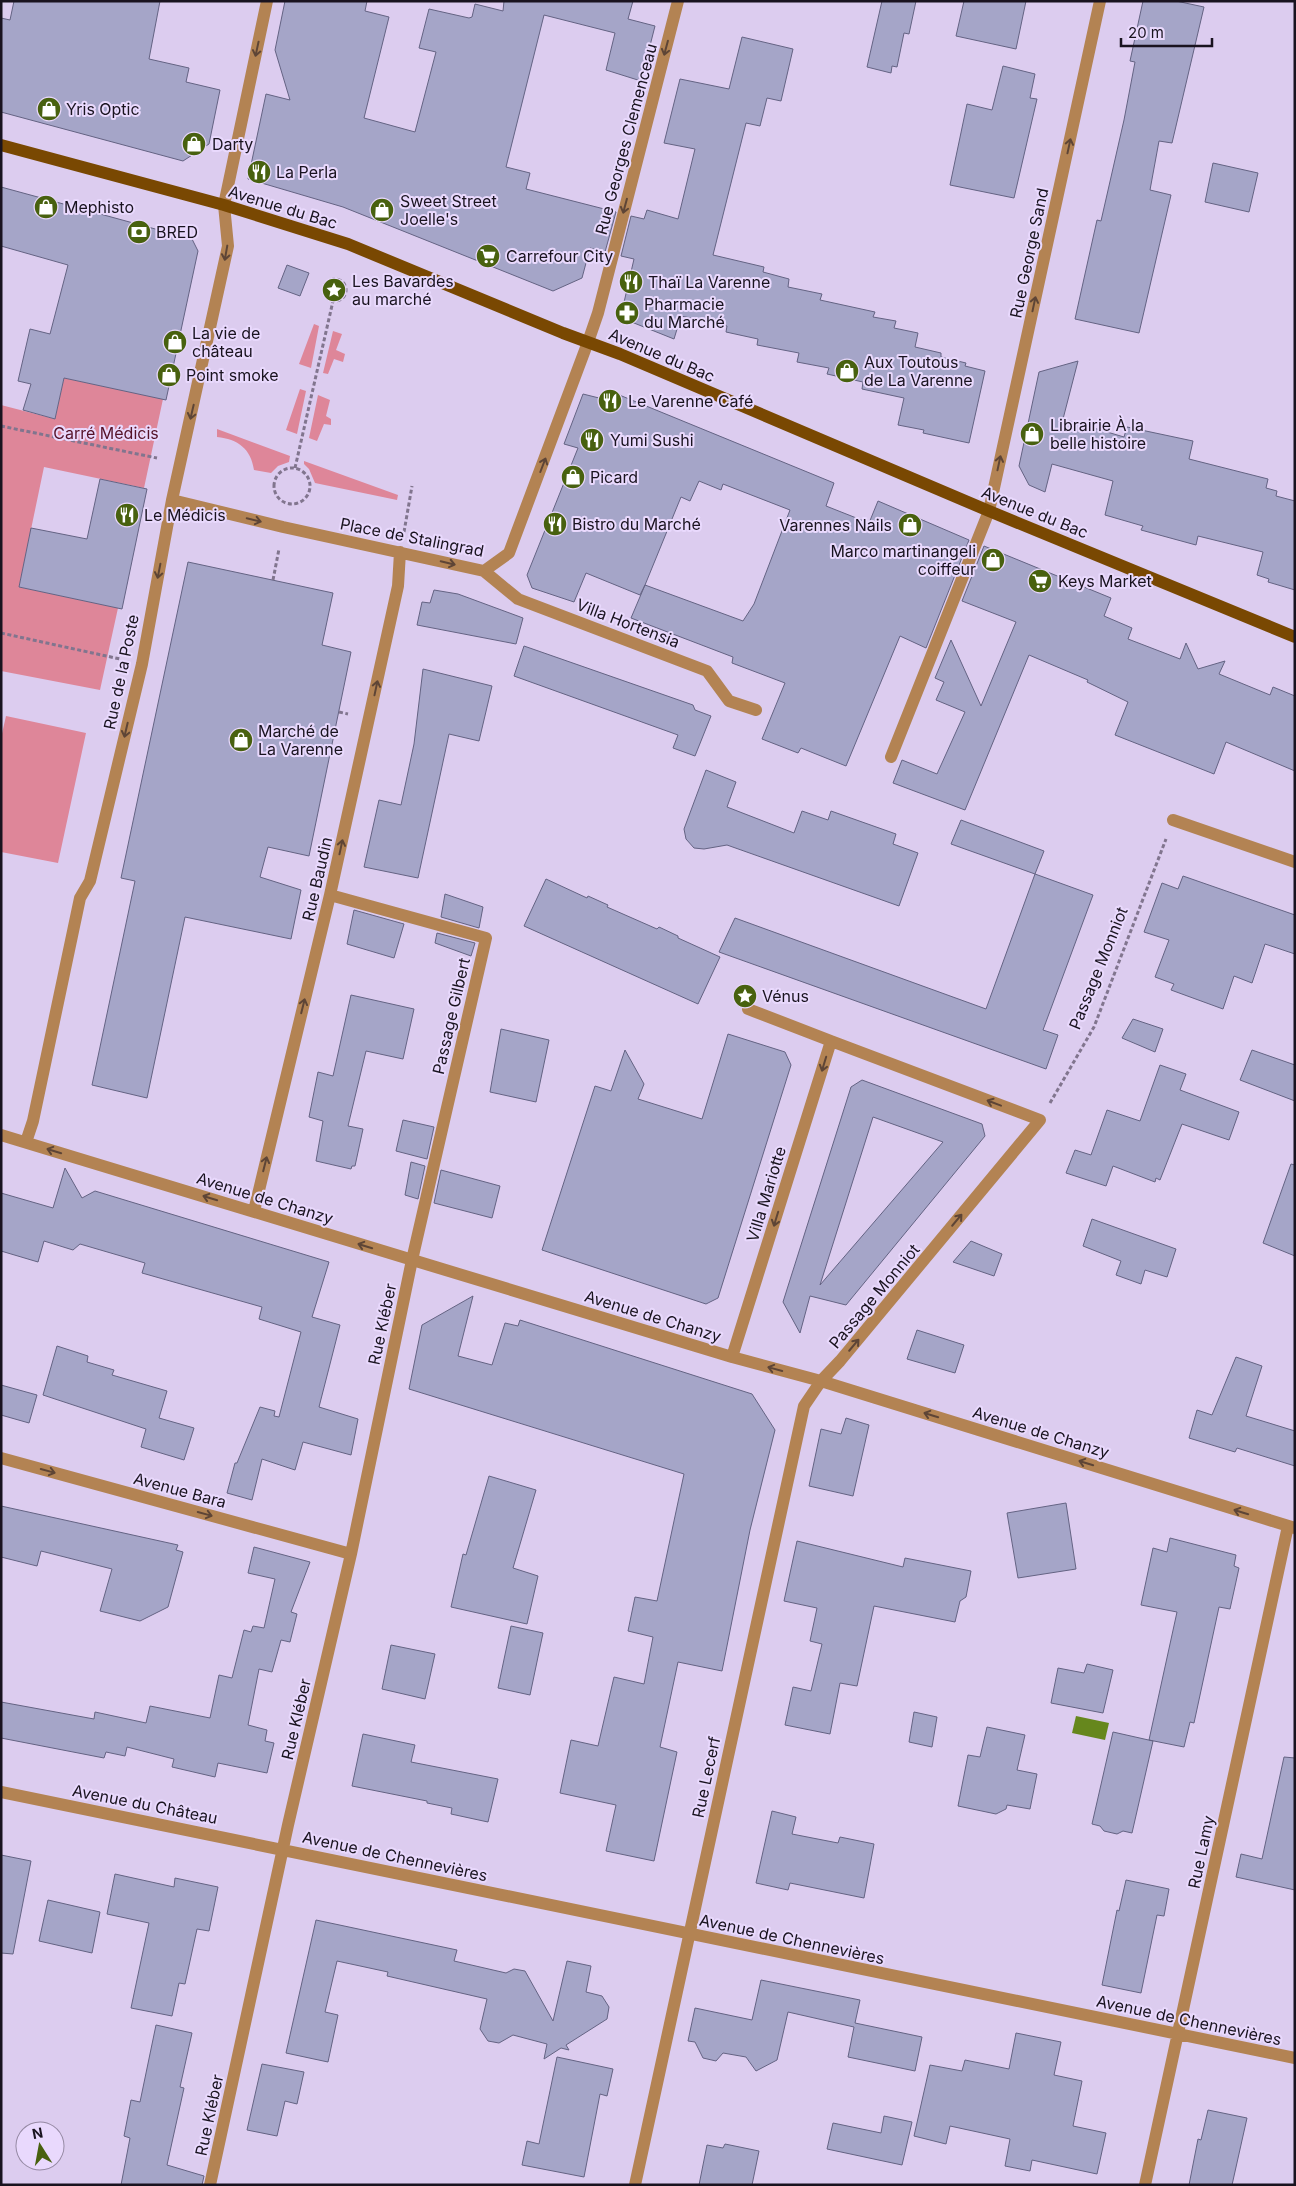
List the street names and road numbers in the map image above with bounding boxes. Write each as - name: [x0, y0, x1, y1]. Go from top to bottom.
- street label: Rue Georges Clemenceau: [591, 41, 661, 237]
- street label: Avenue du Bac: [226, 181, 340, 233]
- street label: Rue George Sand: [1005, 186, 1053, 320]
- street label: Avenue du Bac: [606, 324, 718, 386]
- street label: Avenue du Bac: [979, 482, 1091, 542]
- street label: Place de Stalingrad: [338, 513, 486, 561]
- street label: Villa Hortensia: [573, 594, 683, 652]
- street label: Rue de la Poste: [99, 613, 143, 731]
- street label: Rue Baudin: [298, 835, 336, 923]
- street label: Passage Monniot: [1064, 904, 1132, 1032]
- street label: Passage Gilbert: [428, 956, 474, 1076]
- street label: Villa Mariotte: [742, 1144, 790, 1244]
- street label: Avenue de Chanzy: [194, 1168, 336, 1228]
- street label: Passage Monniot: [824, 1240, 924, 1352]
- street label: Rue Kléber: [364, 1281, 400, 1367]
- street label: Avenue de Chanzy: [582, 1286, 724, 1346]
- street label: Avenue de Chanzy: [970, 1402, 1112, 1462]
- street label: Avenue Bara: [131, 1468, 229, 1512]
- street label: Rue Kléber: [277, 1676, 315, 1762]
- street label: Rue Lecerf: [688, 1734, 724, 1819]
- street label: Avenue du Château: [71, 1780, 219, 1828]
- street label: Rue Lamy: [1183, 1814, 1219, 1890]
- street label: Avenue de Chennevières: [301, 1827, 489, 1885]
- street label: Avenue de Chennevières: [698, 1910, 886, 1968]
- street label: Avenue de Chennevières: [1095, 1991, 1283, 2049]
- street label: Rue Kléber: [191, 2072, 227, 2158]

